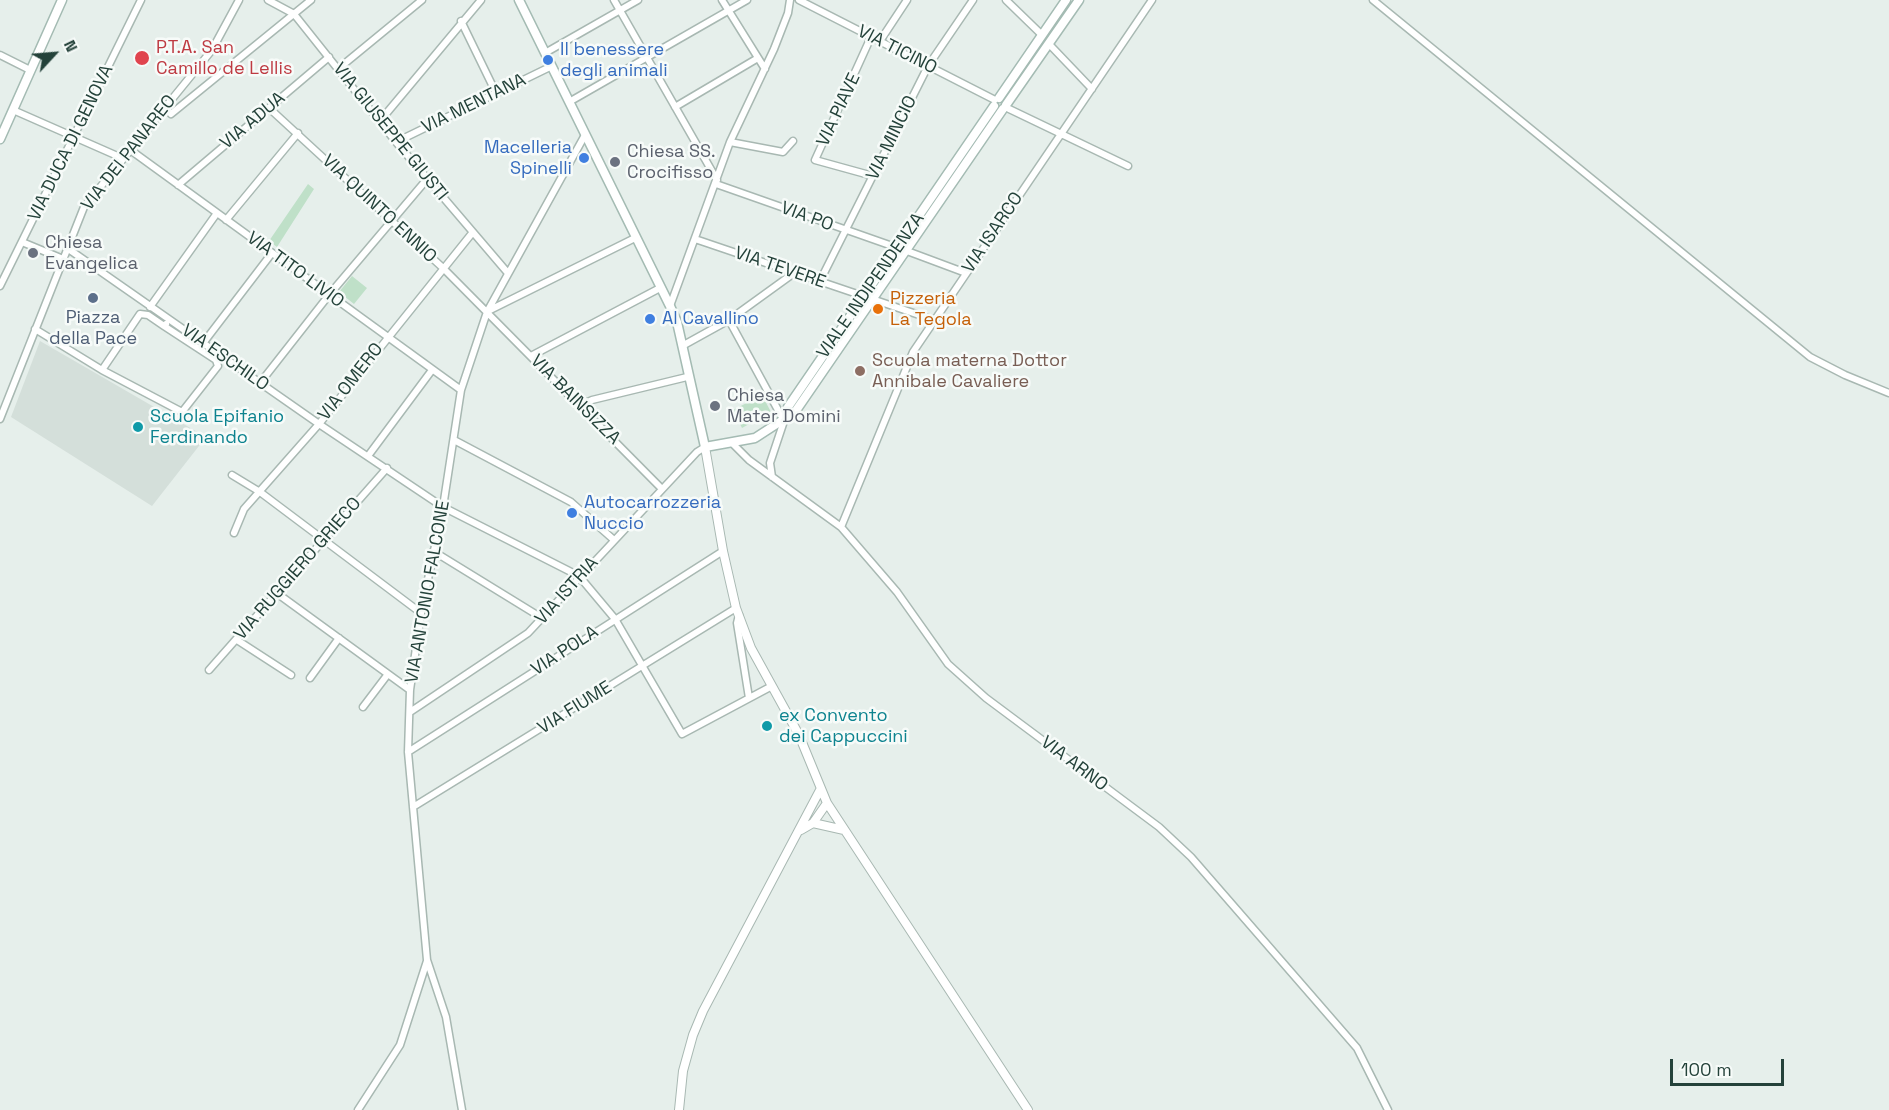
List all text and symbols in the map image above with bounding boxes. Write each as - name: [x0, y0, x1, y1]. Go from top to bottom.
- street label: VIA TICINO: [854, 21, 940, 79]
- north arrow: [24, 24, 84, 84]
- text: N: [59, 36, 82, 55]
- place label: P.T.A. San Camillo de Lellis: [156, 37, 292, 80]
- place label: Il benessere degli animali: [560, 39, 668, 82]
- marker: P.T.A. San Camillo de Lellis: [133, 49, 151, 67]
- marker: Il benessere degli animali: [541, 53, 555, 67]
- street label: VIA GIUSEPPE GIUSTI: [328, 59, 452, 205]
- street label: VIA DUCA DI GENOVA: [24, 61, 118, 225]
- street label: VIA MENTANA: [418, 70, 530, 138]
- street label: VIA PIAVE: [813, 70, 865, 150]
- street label: VIA ADUA: [216, 88, 290, 154]
- street label: VIA DEI PANAREO: [77, 91, 181, 215]
- street label: VIA MINCIO: [862, 92, 922, 184]
- place label: Macelleria Spinelli: [484, 137, 572, 180]
- place label: Chiesa SS. Crocifisso: [627, 141, 716, 184]
- street label: VIA QUINTO ENNIO: [317, 150, 441, 268]
- marker: Macelleria Spinelli: [577, 151, 591, 165]
- marker: Chiesa SS. Crocifisso: [608, 155, 622, 169]
- street label: VIA ISARCO: [958, 188, 1028, 278]
- street label: VIA PO: [778, 198, 836, 236]
- street label: VIALE INDIPENDENZA: [813, 209, 929, 363]
- street label: VIA TITO LIVIO: [242, 227, 348, 313]
- place label: Chiesa Evangelica: [45, 232, 138, 274]
- street label: VIA TEVERE: [732, 242, 828, 294]
- marker: Chiesa Evangelica: [26, 246, 40, 260]
- place label: Pizzeria La Tegola: [890, 288, 972, 330]
- marker: Piazza della Pace: [86, 291, 100, 305]
- marker: Pizzeria La Tegola: [871, 302, 885, 316]
- place label: Piazza della Pace: [49, 307, 137, 350]
- place label: Al Cavallino: [662, 308, 759, 330]
- marker: Al Cavallino: [643, 312, 657, 326]
- street label: VIA ESCHILO: [177, 320, 273, 396]
- street label: VIA OMERO: [314, 339, 388, 425]
- street label: VIA BAINSIZZA: [525, 350, 625, 450]
- place label: Scuola materna Dottor Annibale Cavaliere: [872, 350, 1067, 392]
- marker: Scuola materna Dottor Annibale Cavaliere: [853, 364, 867, 378]
- place label: Chiesa Mater Domini: [727, 385, 841, 428]
- marker: Chiesa Mater Domini: [708, 399, 722, 413]
- place label: Scuola Epifanio Ferdinando: [150, 406, 284, 448]
- marker: Scuola Epifanio Ferdinando: [131, 420, 145, 434]
- place label: Autocarrozzeria Nuccio: [584, 492, 721, 534]
- street label: VIA RUGGIERO GRIECO: [230, 493, 366, 645]
- street label: VIA ANTONIO FALCONE: [401, 499, 455, 685]
- marker: Autocarrozzeria Nuccio: [565, 506, 579, 520]
- street label: VIA ISTRIA: [531, 553, 603, 629]
- street label: VIA POLA: [527, 621, 603, 681]
- street label: VIA FIUME: [534, 677, 616, 739]
- place label: ex Convento dei Cappuccini: [779, 705, 908, 748]
- marker: ex Convento dei Cappuccini: [760, 719, 774, 733]
- street label: VIA ARNO: [1036, 732, 1112, 796]
- scale bar: [1673, 1047, 1787, 1085]
- text: 100 m: [1681, 1058, 1732, 1081]

